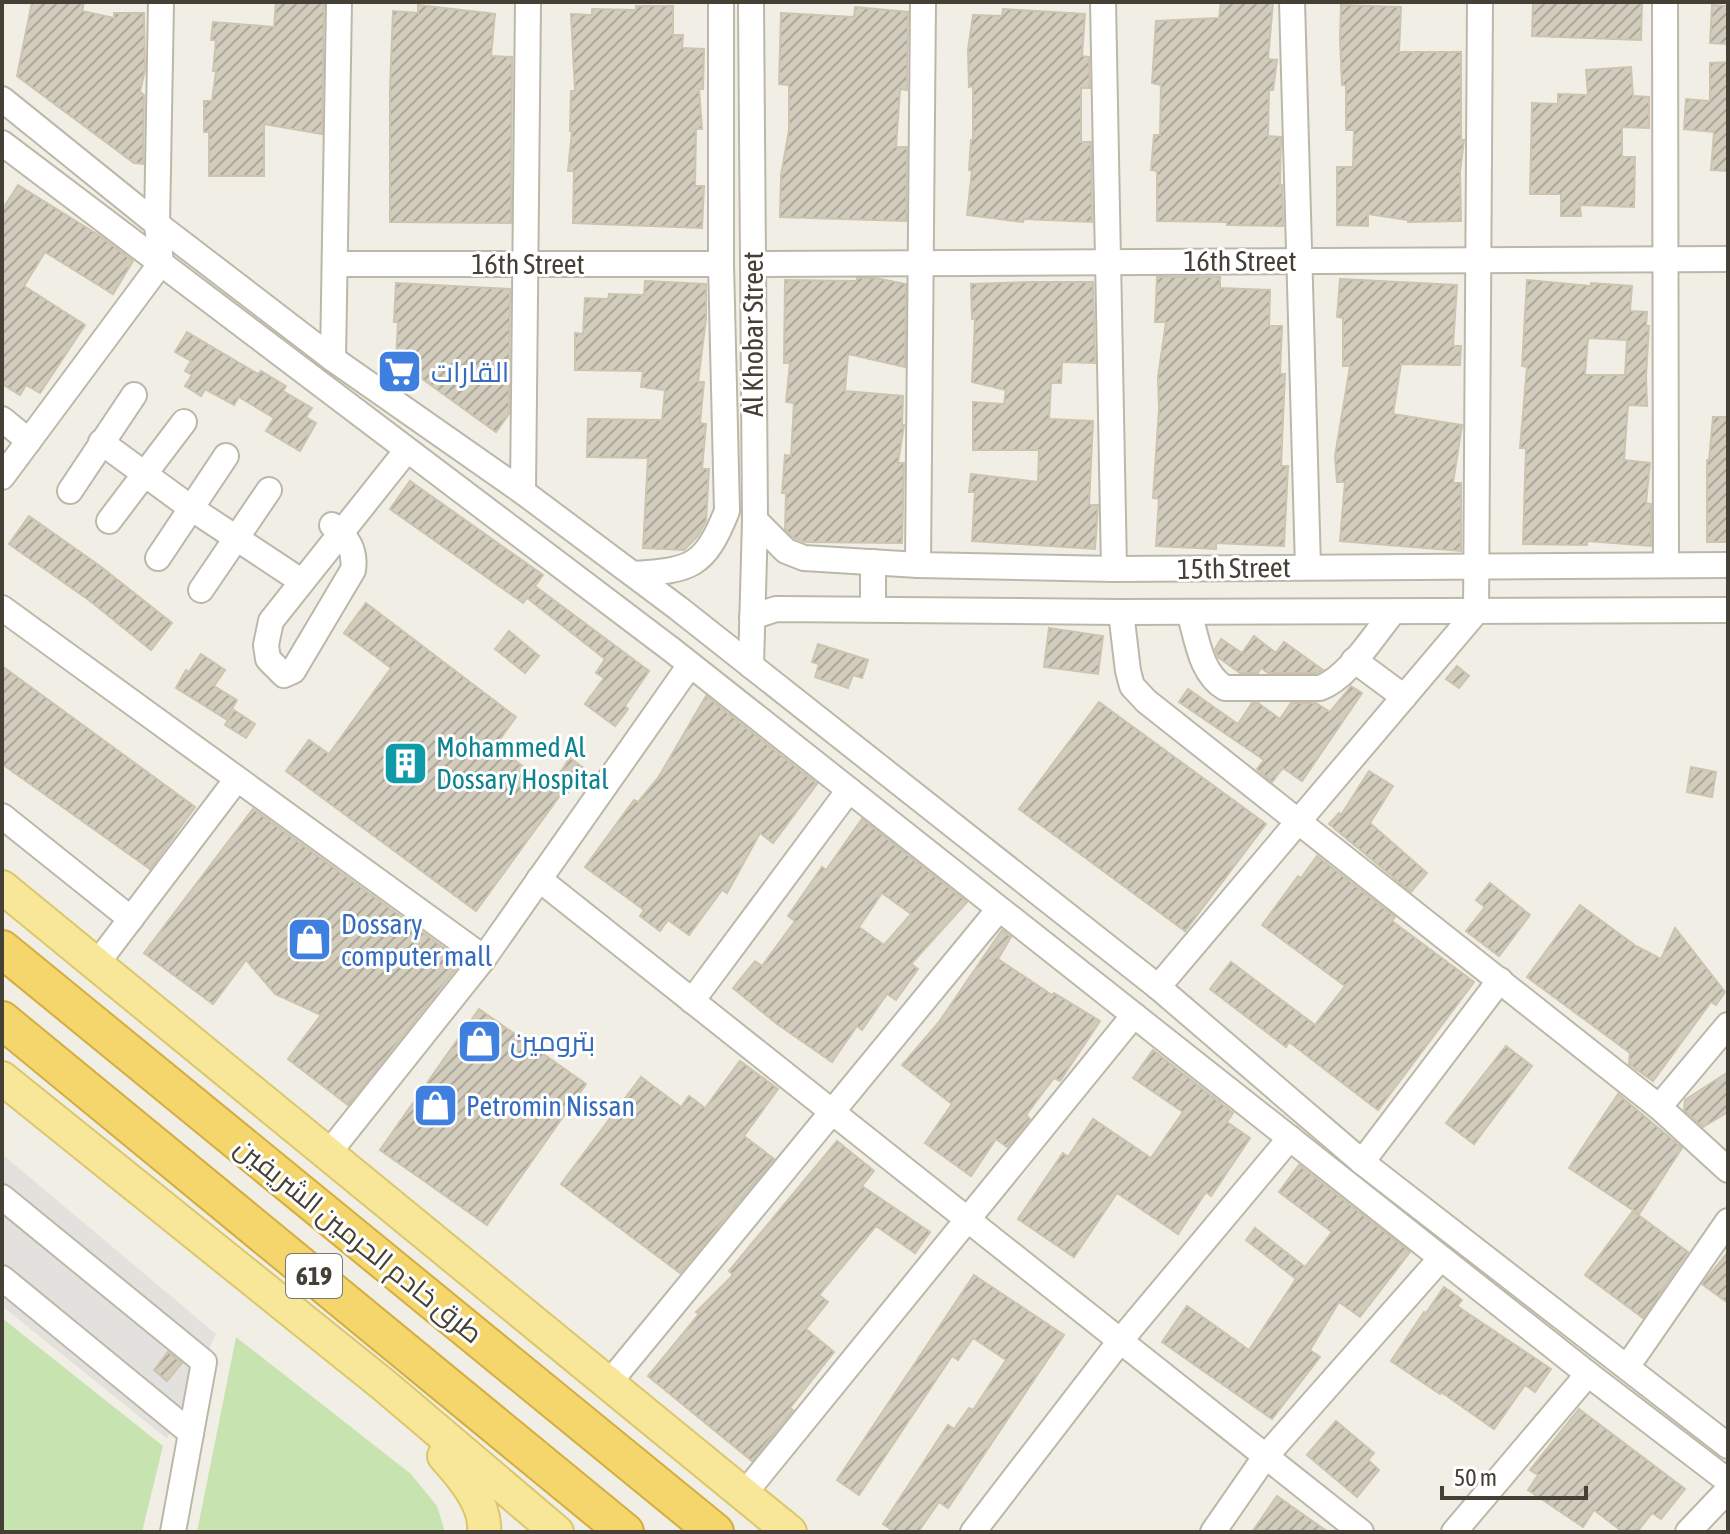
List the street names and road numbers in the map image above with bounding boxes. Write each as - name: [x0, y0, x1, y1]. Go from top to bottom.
- street label: 16th Street: [1183, 245, 1297, 277]
- street label: 16th Street: [471, 248, 585, 280]
- street label: Al Khobar Street: [737, 251, 769, 417]
- street label: 15th Street: [1177, 551, 1291, 585]
- street label: طرق خادم الحرمين الشريفين: [226, 1130, 489, 1353]
- road number: 619: [286, 1254, 342, 1298]

